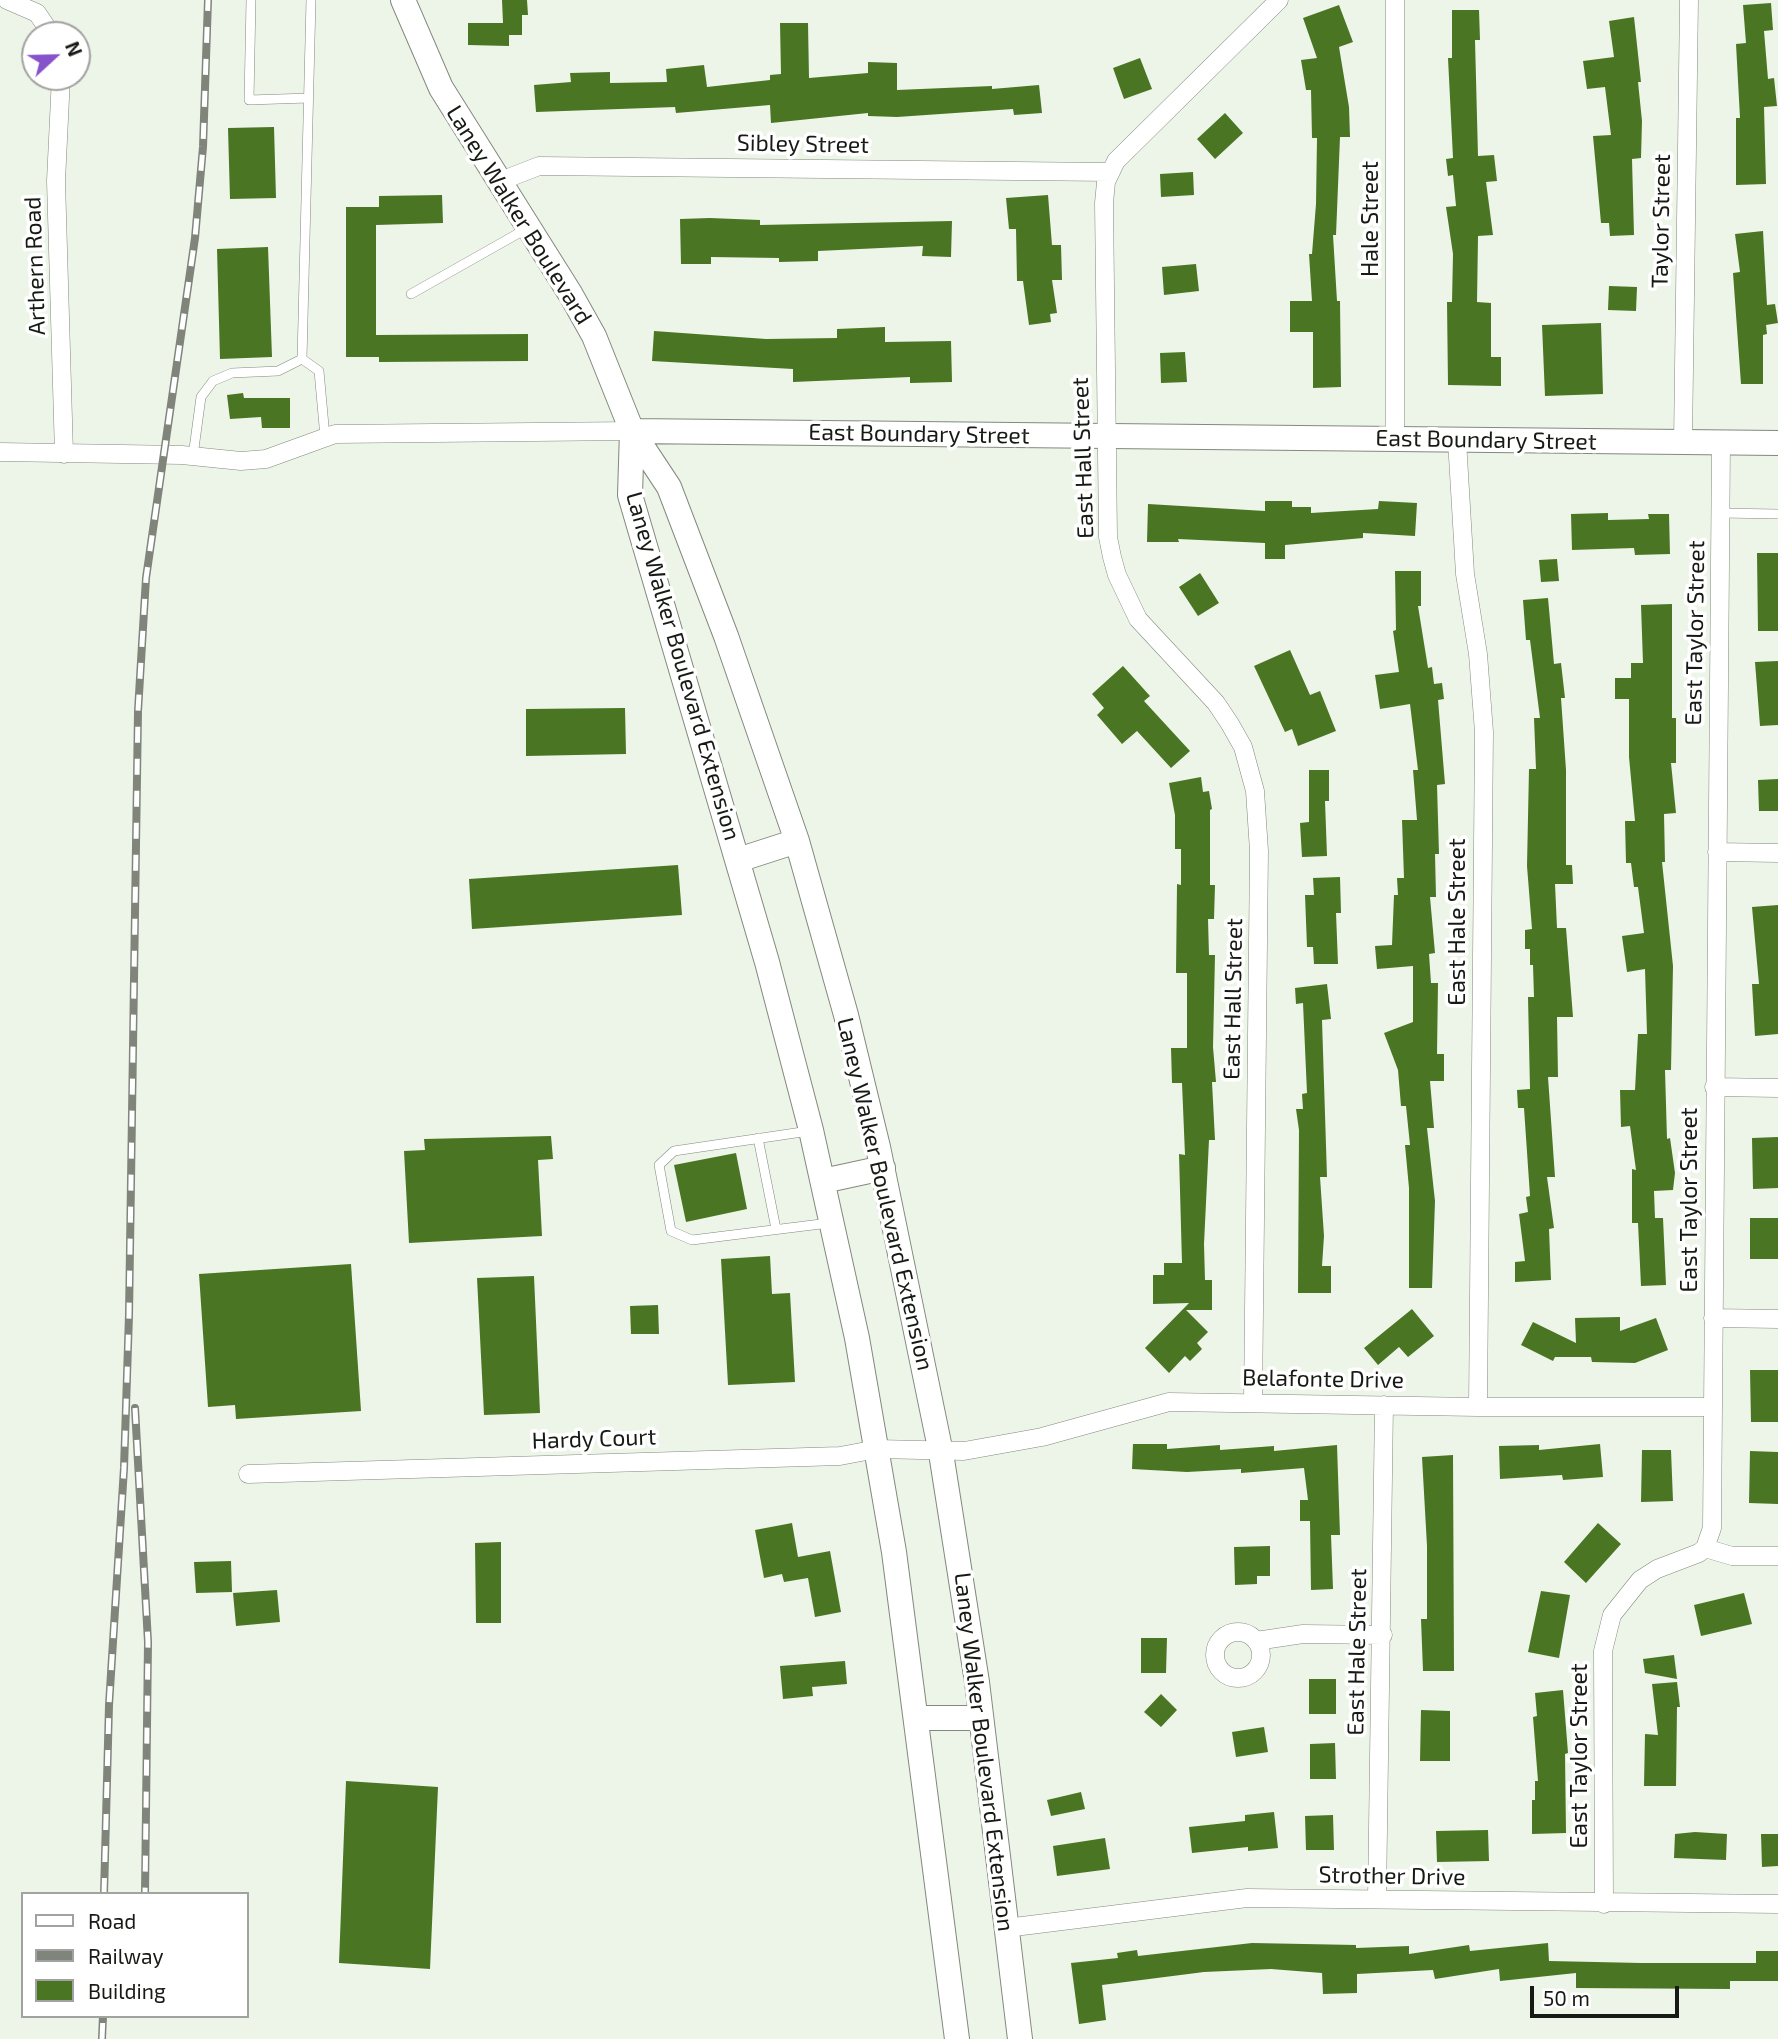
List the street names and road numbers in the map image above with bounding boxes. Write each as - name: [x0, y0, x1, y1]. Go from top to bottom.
- street label: Laney Walker Boulevard: [440, 100, 598, 330]
- street label: Sibley Street: [737, 129, 869, 159]
- street label: Taylor Street: [1646, 154, 1676, 288]
- street label: Hale Street: [1356, 161, 1384, 277]
- street label: Arthern Road: [19, 196, 51, 336]
- street label: East Hall Street: [1066, 377, 1100, 539]
- street label: East Boundary Street: [808, 418, 1030, 450]
- street label: East Boundary Street: [1375, 424, 1597, 456]
- street label: Laney Walker Boulevard Extension: [620, 489, 746, 843]
- street label: East Taylor Street: [1680, 540, 1710, 726]
- street label: East Hale Street: [1443, 838, 1471, 1006]
- street label: East Hall Street: [1218, 918, 1248, 1080]
- street label: Laney Walker Boulevard Extension: [831, 1015, 939, 1373]
- street label: East Taylor Street: [1675, 1107, 1703, 1293]
- street label: Belafonte Drive: [1242, 1364, 1404, 1394]
- street label: Hardy Court: [531, 1423, 657, 1455]
- street label: East Hale Street: [1342, 1568, 1372, 1736]
- street label: Laney Walker Boulevard Extension: [948, 1571, 1020, 1933]
- street label: East Taylor Street: [1565, 1663, 1593, 1849]
- street label: Strother Drive: [1318, 1861, 1466, 1891]

